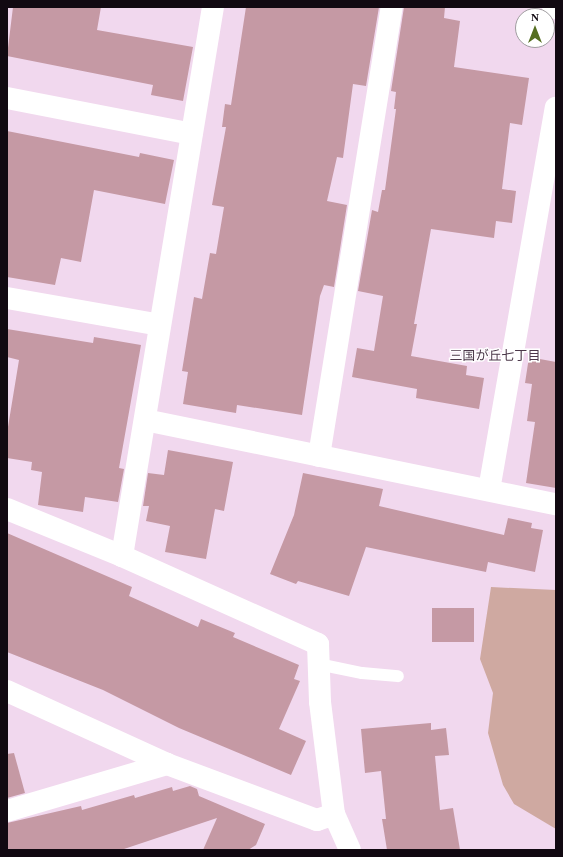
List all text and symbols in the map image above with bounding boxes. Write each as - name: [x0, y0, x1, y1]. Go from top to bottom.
- north arrow: [515, 8, 555, 48]
- text: N: [531, 11, 539, 23]
- district label: 三国が丘七丁目: [450, 348, 540, 364]

